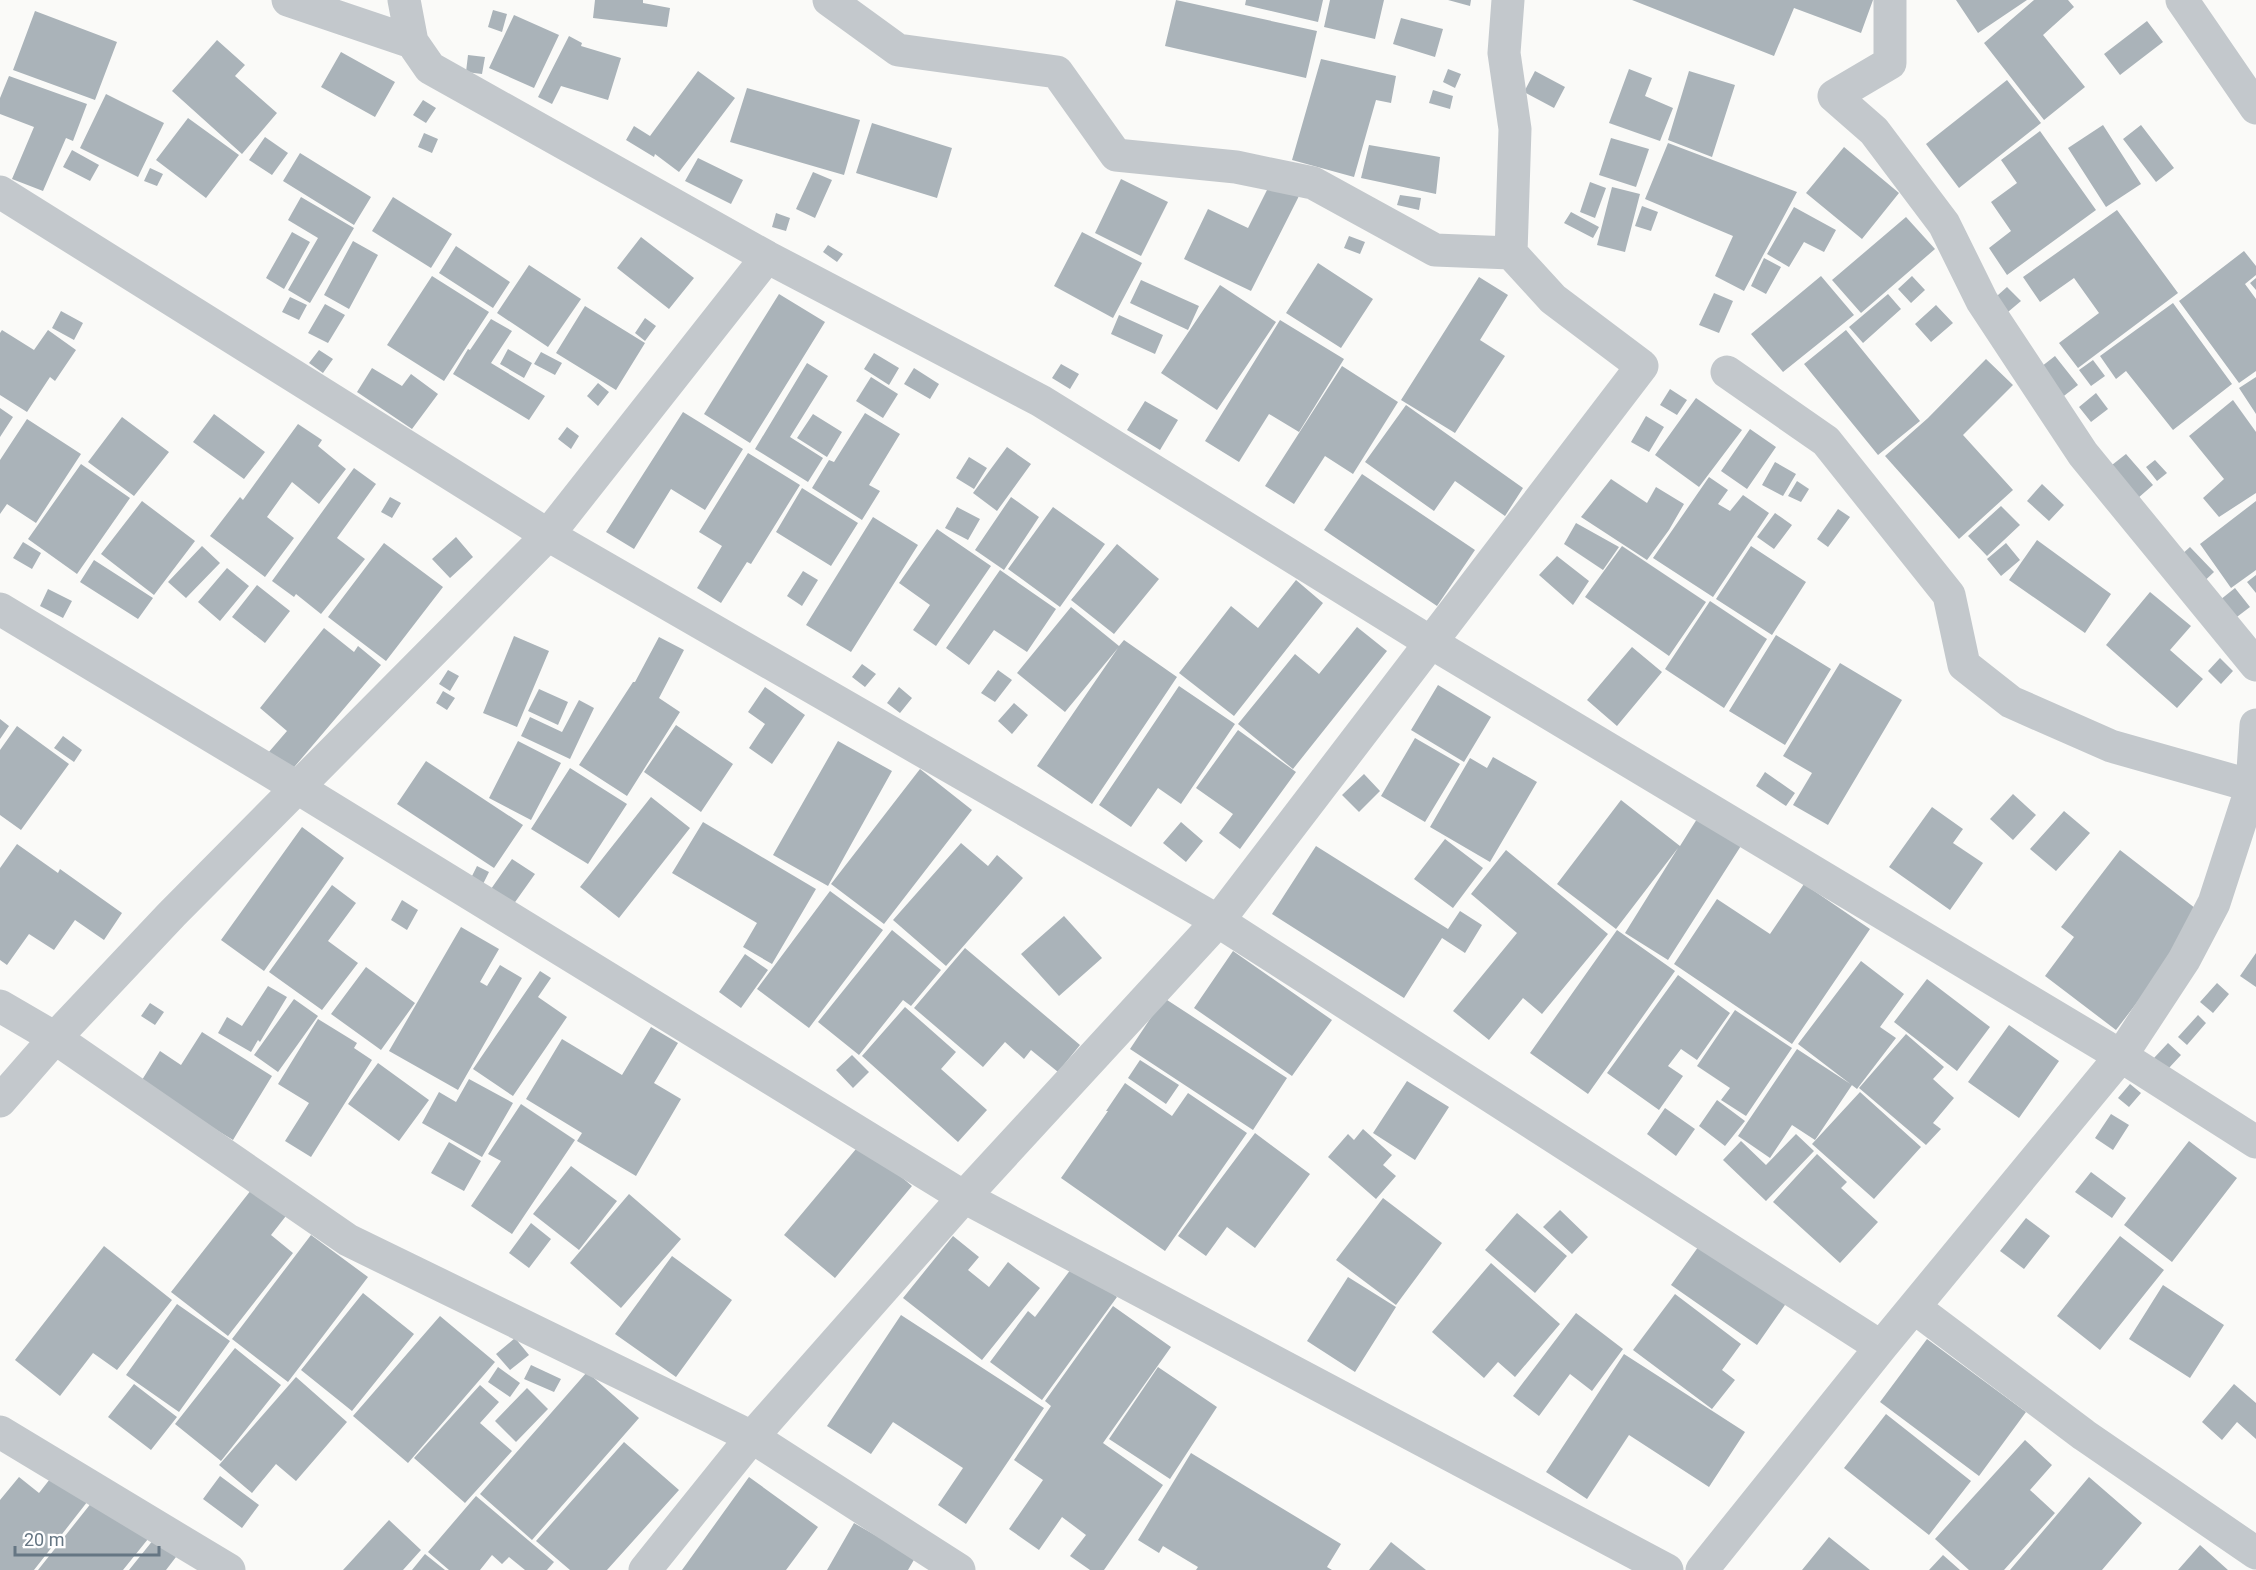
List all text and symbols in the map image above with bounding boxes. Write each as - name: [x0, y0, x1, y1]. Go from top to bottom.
- scale bar: [15, 1519, 159, 1557]
- text: 20 m: [24, 1529, 64, 1550]

